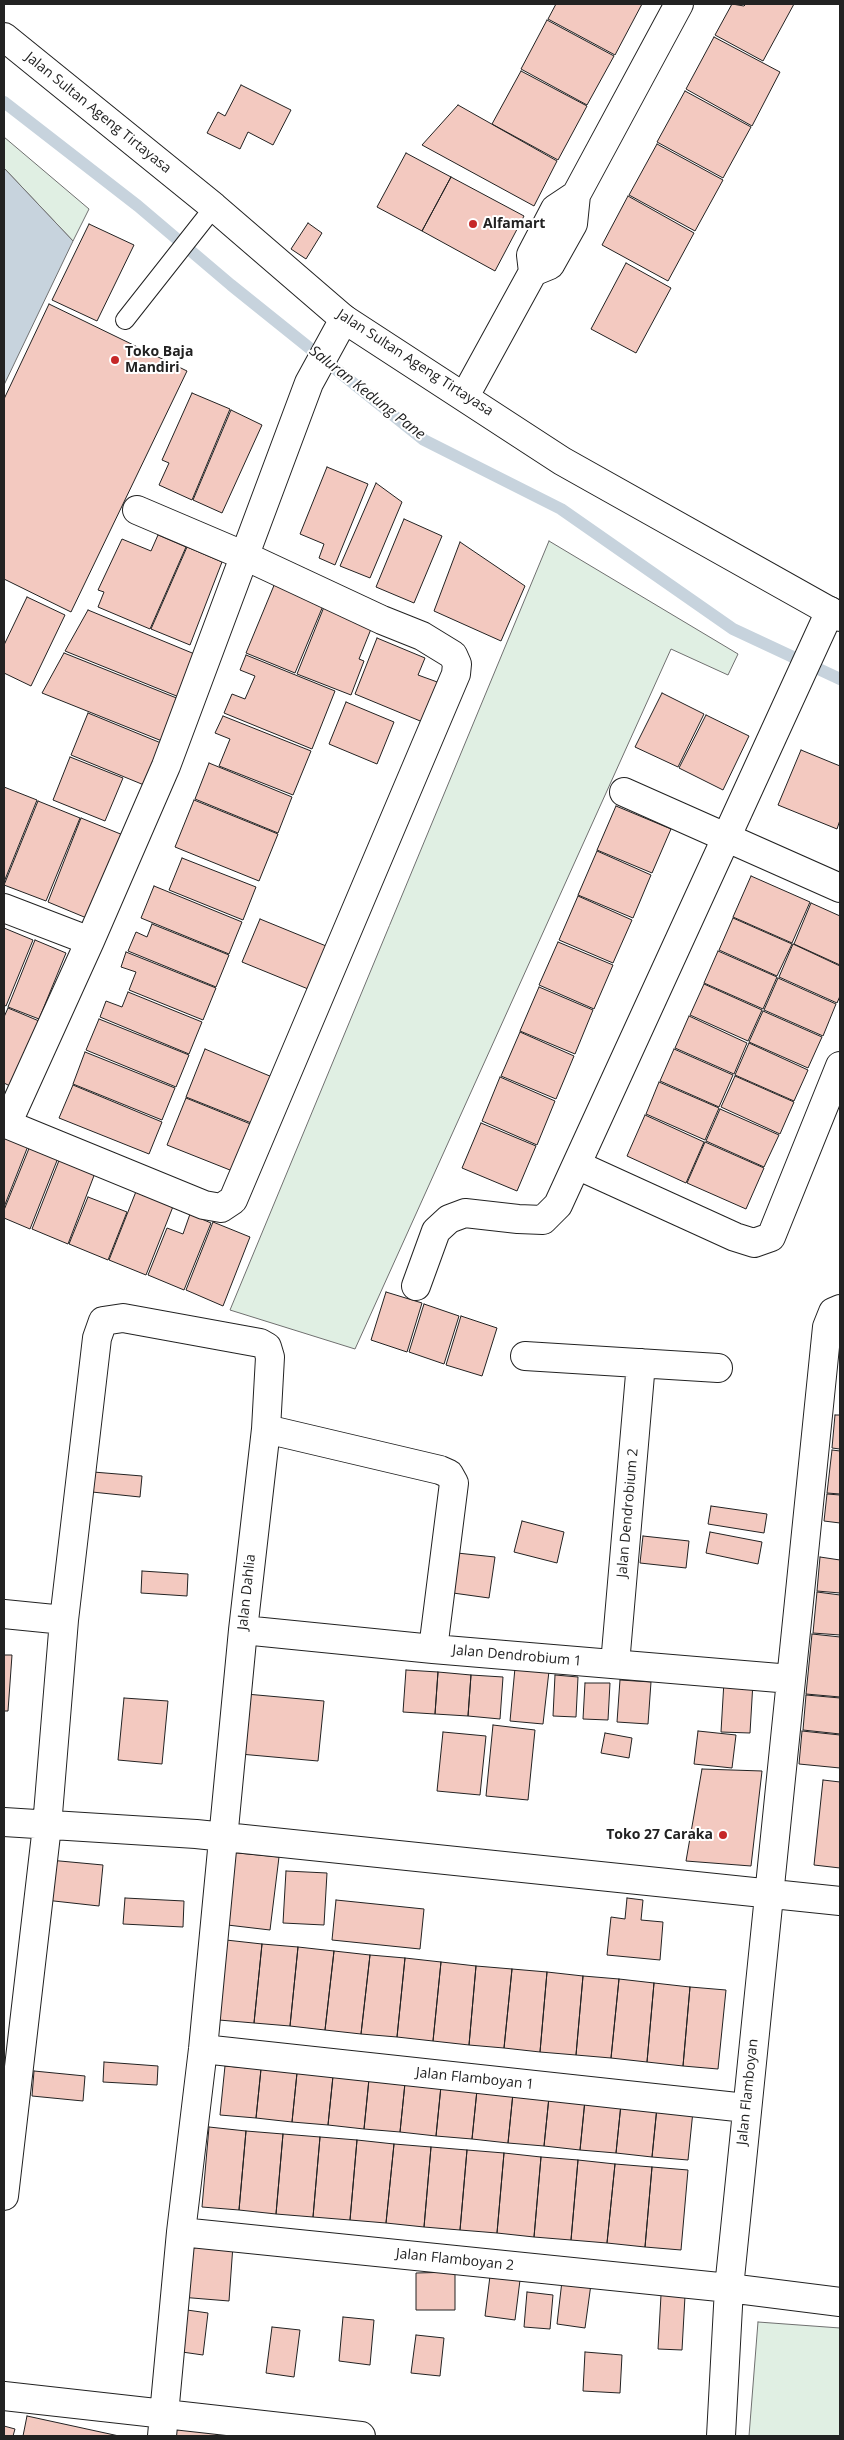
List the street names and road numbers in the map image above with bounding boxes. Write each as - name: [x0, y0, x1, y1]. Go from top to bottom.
- street label: Jalan Sultan Ageng Tirtayasa: [22, 49, 174, 177]
- street label: Jalan Sultan Ageng Tirtayasa: [334, 306, 496, 420]
- street label: Jalan Dendrobium 2: [614, 1448, 642, 1578]
- street label: Jalan Dahlia: [235, 1553, 259, 1631]
- street label: Jalan Dendrobium 1: [452, 1642, 582, 1670]
- street label: Jalan Flamboyan: [734, 2038, 762, 2146]
- street label: Jalan Flamboyan 1: [415, 2064, 535, 2094]
- street label: Jalan Flamboyan 2: [395, 2245, 515, 2275]

